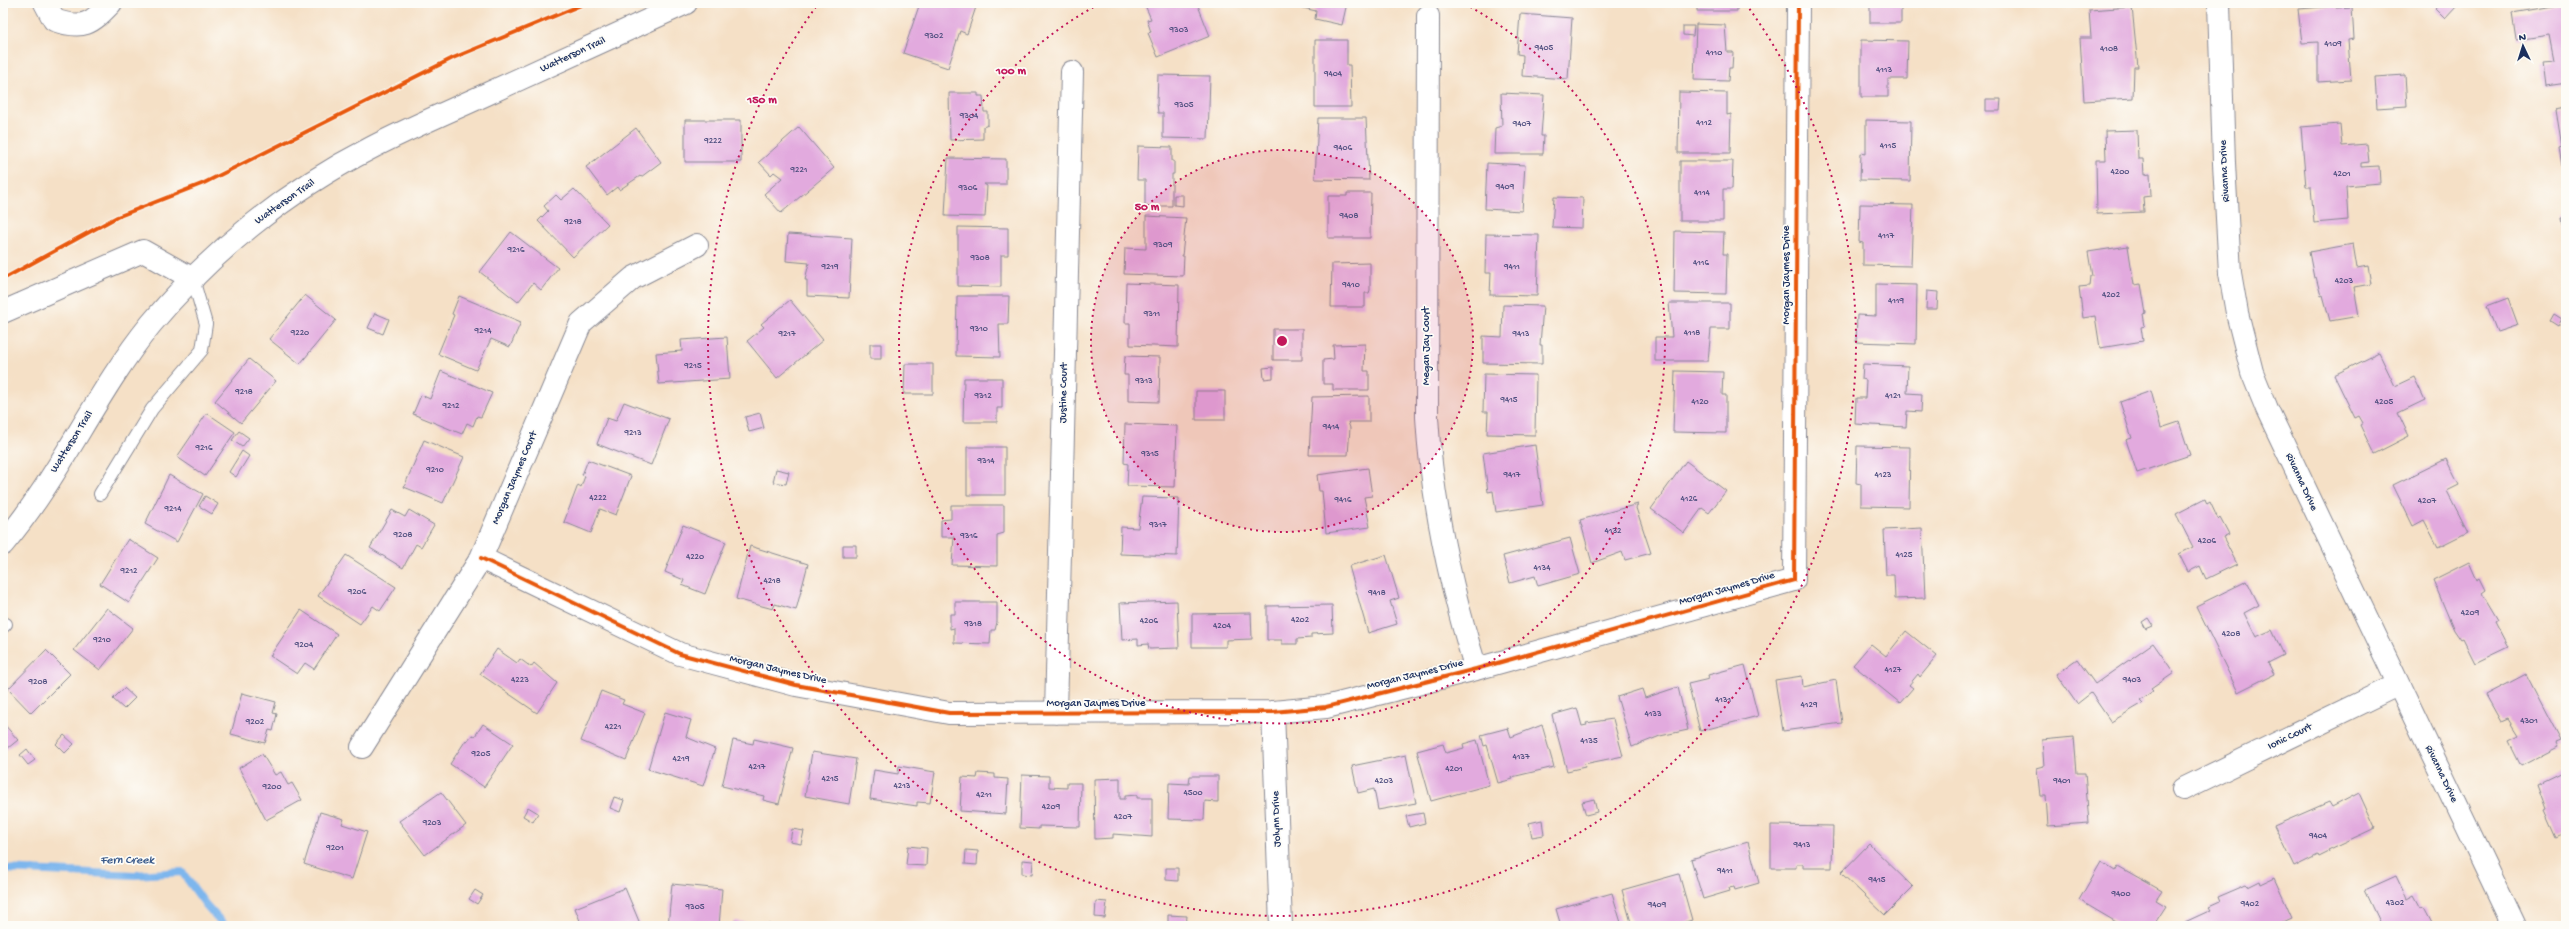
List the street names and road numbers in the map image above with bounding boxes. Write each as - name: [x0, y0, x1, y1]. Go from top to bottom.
- street label: Watterson Trail: [538, 34, 608, 75]
- street label: Rivanna Drive: [2217, 139, 2233, 202]
- street label: Watterson Trail: [253, 176, 318, 227]
- street label: Morgan Jaymes Drive: [1781, 225, 1793, 324]
- street label: Megan Jay Court: [1421, 305, 1433, 385]
- street label: Justine Court: [1057, 361, 1071, 423]
- street label: Watterson Trail: [48, 408, 96, 475]
- street label: Morgan Jaymes Court: [490, 428, 541, 526]
- street label: Rivanna Drive: [2282, 451, 2320, 513]
- street label: Morgan Jaymes Drive: [1678, 570, 1776, 608]
- street label: Morgan Jaymes Drive: [728, 653, 828, 687]
- street label: Morgan Jaymes Drive: [1366, 657, 1465, 693]
- street label: Morgan Jaymes Drive: [1047, 698, 1146, 710]
- street label: Ionic Court: [2266, 721, 2315, 753]
- street label: Rivanna Drive: [2422, 743, 2460, 805]
- street label: Jolynn Drive: [1270, 790, 1284, 847]

